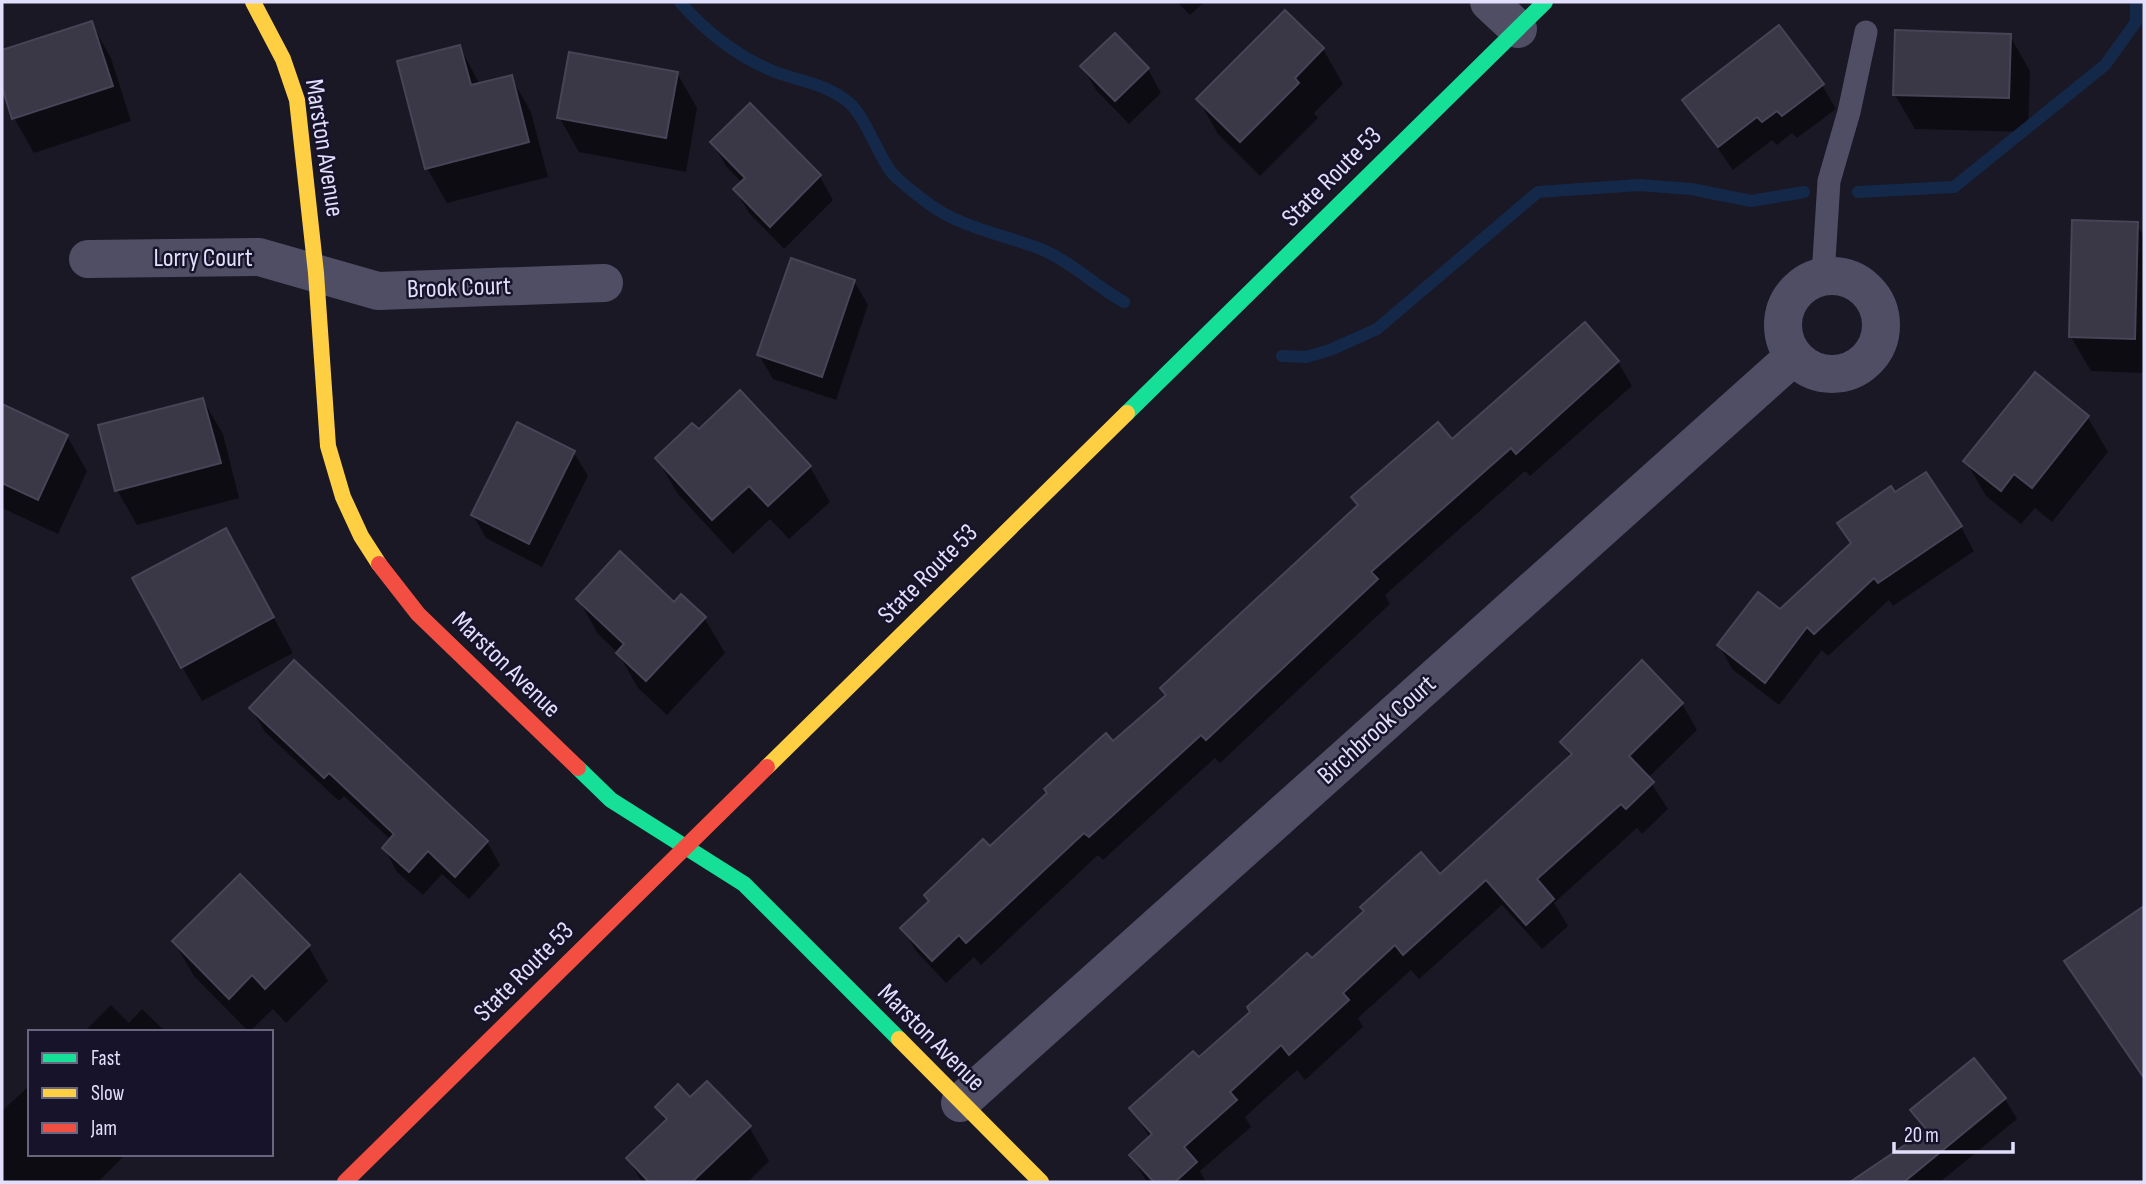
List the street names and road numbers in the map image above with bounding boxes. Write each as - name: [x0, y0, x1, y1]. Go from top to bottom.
- street label: Marston Avenue: [298, 77, 350, 219]
- street label: State Route 53: [1276, 121, 1388, 233]
- street label: Lorry Court: [153, 243, 253, 274]
- street label: Brook Court: [406, 271, 512, 305]
- street label: State Route 53: [872, 518, 984, 630]
- street label: Marston Avenue: [445, 605, 567, 725]
- street label: Birchbrook Court: [1312, 669, 1442, 791]
- street label: State Route 53: [468, 916, 580, 1028]
- street label: Marston Avenue: [871, 978, 991, 1098]

